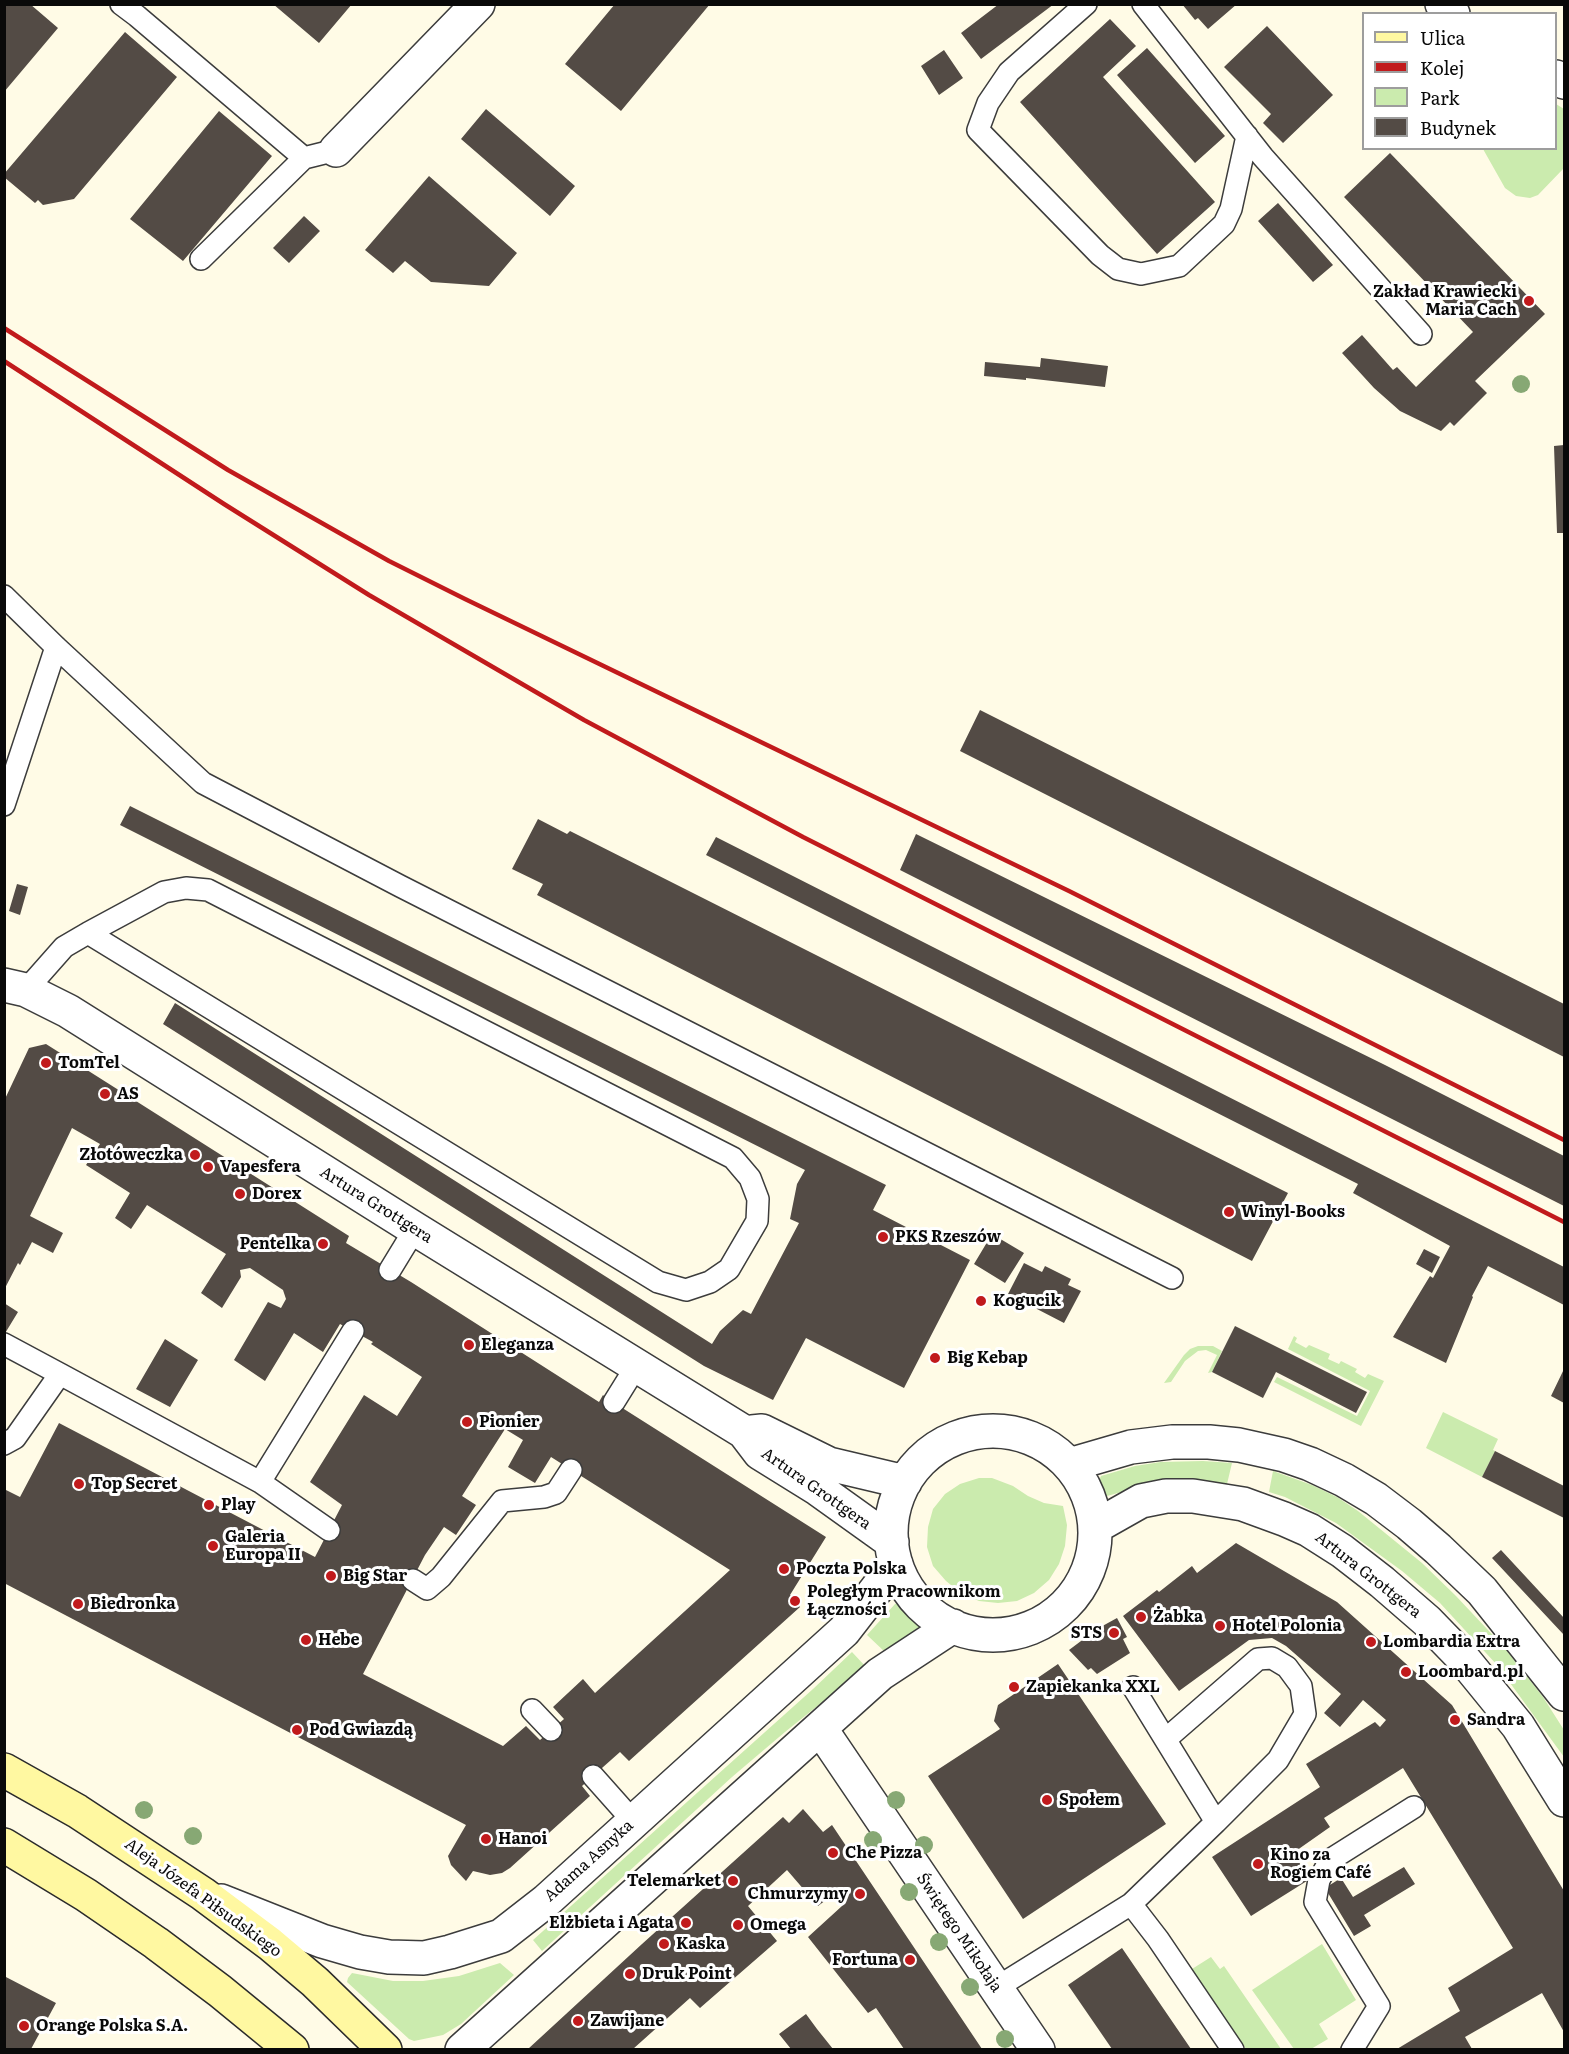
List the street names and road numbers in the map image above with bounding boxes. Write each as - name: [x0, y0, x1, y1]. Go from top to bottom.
- street label: Artura Grottgera: [316, 1163, 436, 1247]
- street label: Artura Grottgera: [758, 1444, 874, 1534]
- street label: Artura Grottgera: [1311, 1528, 1425, 1622]
- street label: Adama Asnyka: [541, 1816, 637, 1906]
- street label: Aleja Józefa Piłsudskiego: [121, 1835, 285, 1961]
- street label: Świętego Mikołaja: [912, 1870, 1006, 1996]

